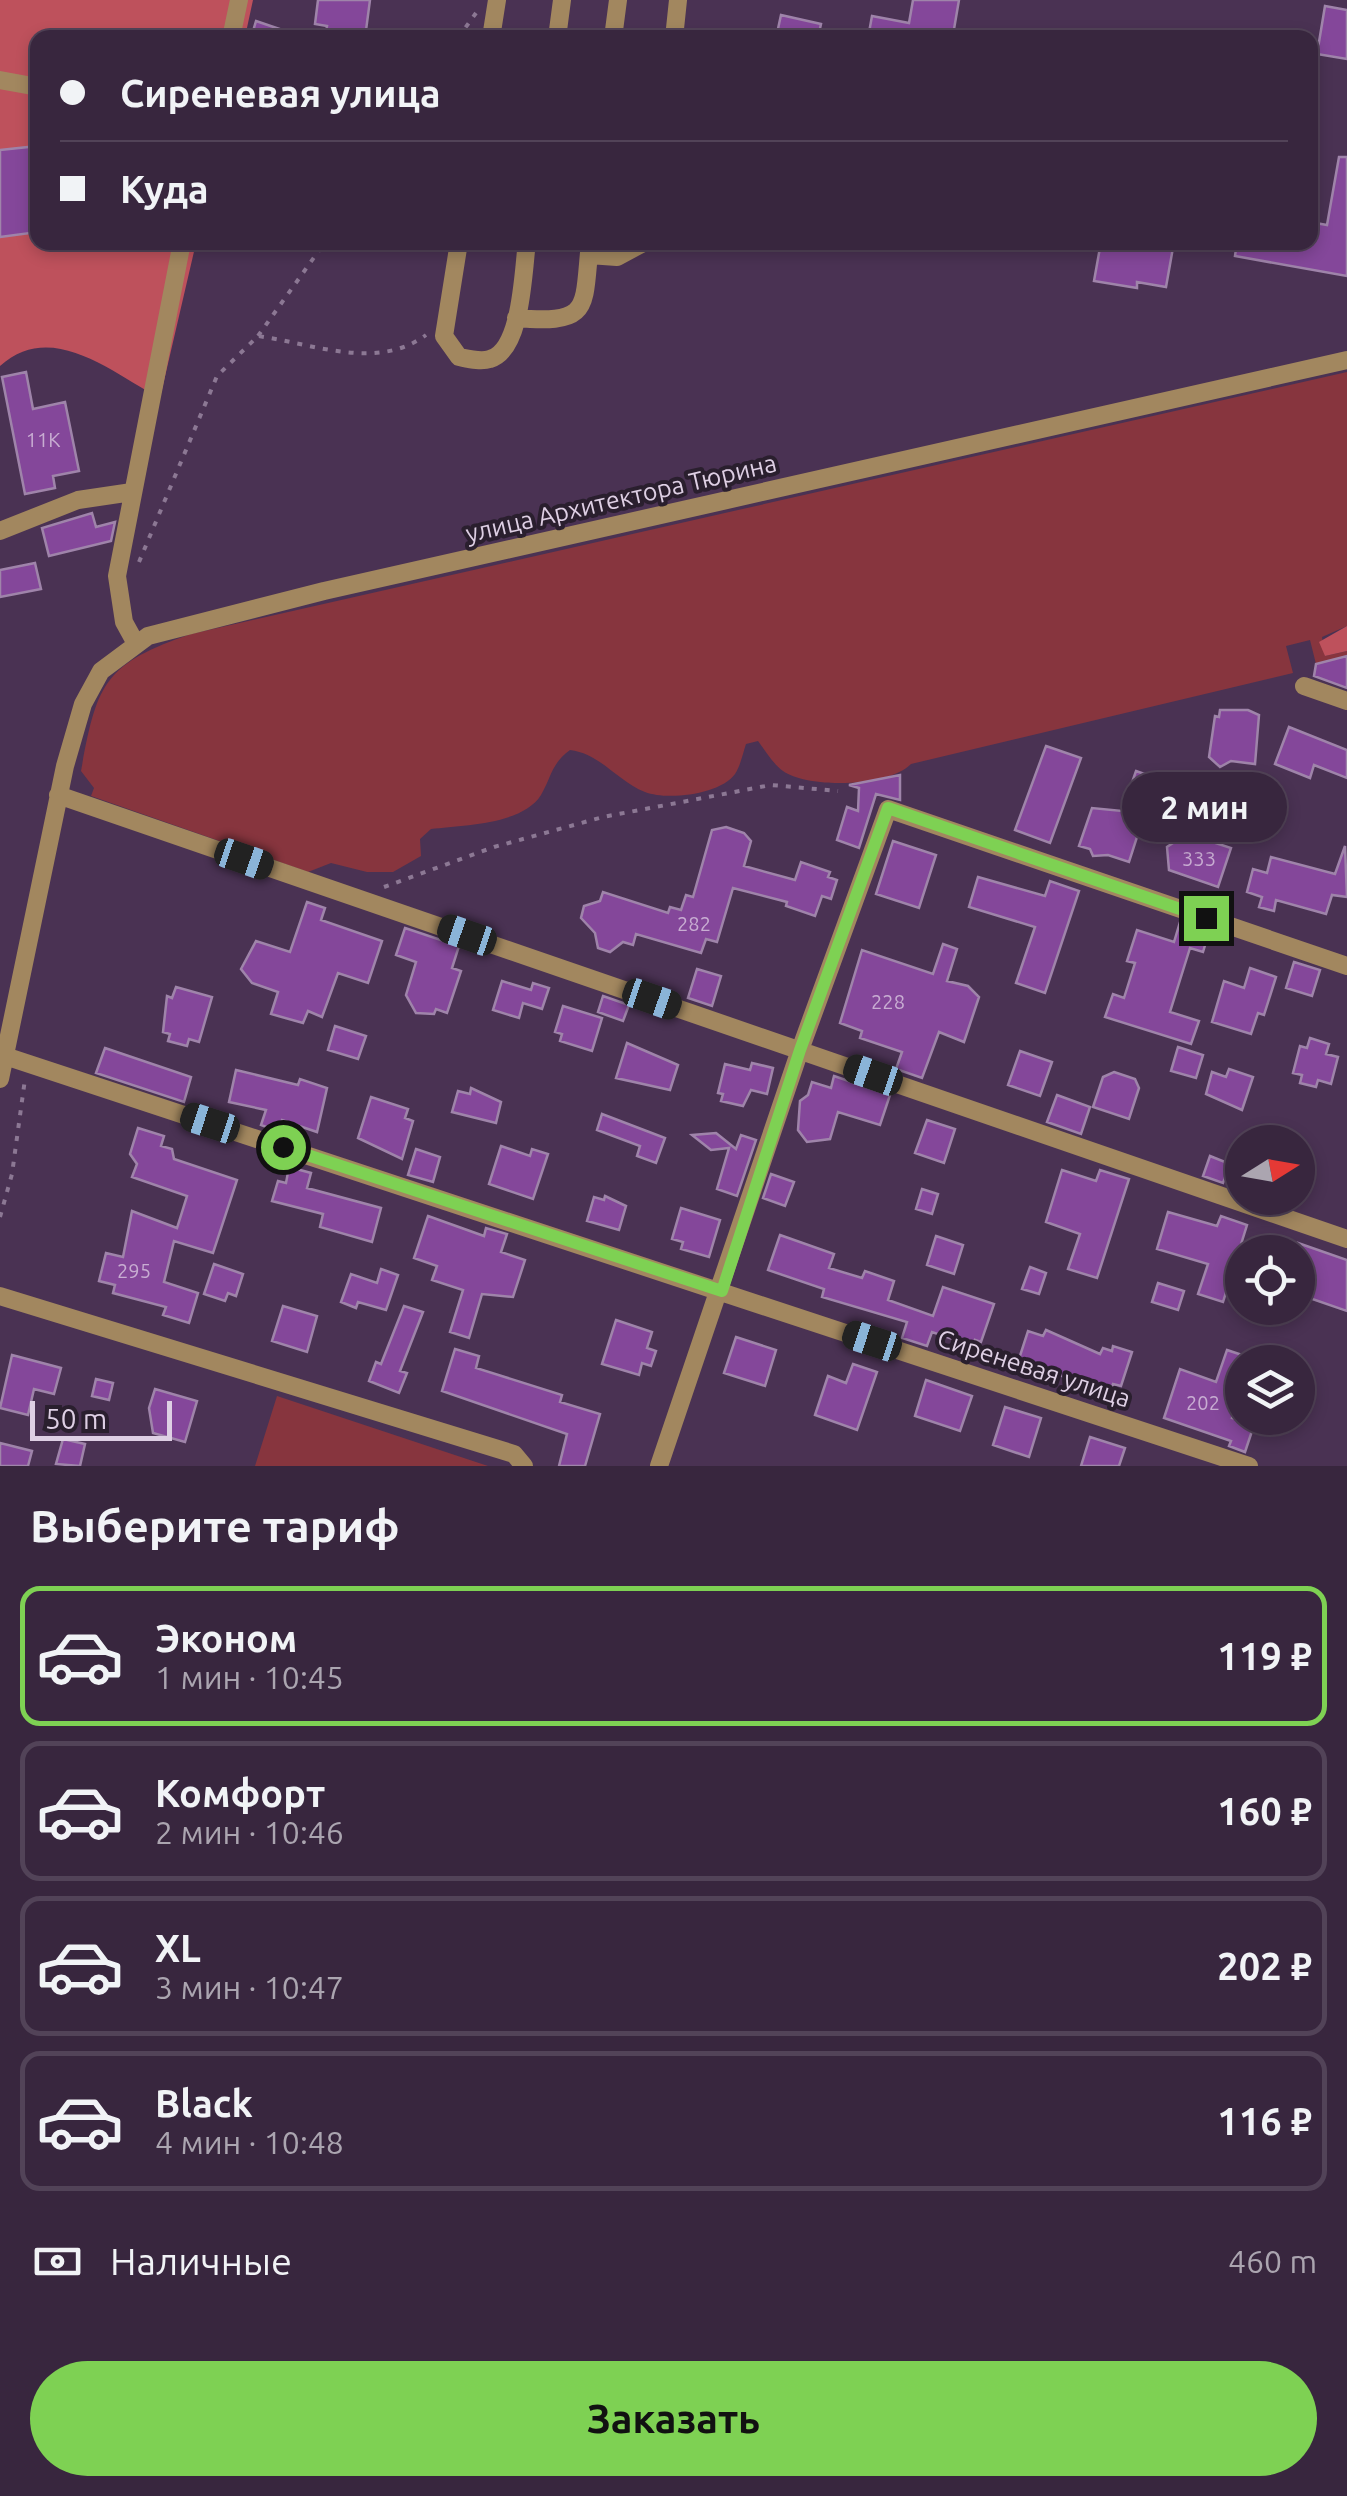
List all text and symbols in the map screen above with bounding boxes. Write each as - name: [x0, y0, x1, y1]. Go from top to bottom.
- text: Сиреневая улица: [120, 72, 441, 114]
- text: Куда: [120, 168, 209, 210]
- house number: 11К: [26, 428, 60, 451]
- street label: улица Архитектора Тюрина: [463, 449, 779, 547]
- callout: 2 мин: [1124, 773, 1288, 843]
- text: 2 мин: [1160, 789, 1249, 825]
- car: [211, 835, 277, 883]
- house number: 333: [1182, 847, 1216, 870]
- route end: [1184, 896, 1229, 941]
- car: [434, 911, 500, 959]
- house number: 282: [677, 912, 711, 935]
- car: [619, 975, 685, 1023]
- house number: 228: [871, 990, 905, 1013]
- car: [840, 1051, 906, 1099]
- car: [177, 1099, 243, 1147]
- route start: [261, 1125, 306, 1170]
- north arrow: [1225, 1125, 1315, 1215]
- map controls: [1225, 1125, 1315, 1435]
- button: locate: [1225, 1235, 1315, 1325]
- house number: 295: [117, 1259, 151, 1282]
- car: [839, 1317, 905, 1365]
- street label: Сиреневая улица: [934, 1324, 1134, 1412]
- button: layers: [1225, 1345, 1315, 1435]
- house number: 202: [1186, 1391, 1220, 1414]
- scale bar: [30, 1396, 172, 1440]
- text: 50 m: [45, 1403, 107, 1434]
- text: Выберите тариф: [30, 1500, 400, 1551]
- icon: car: [35, 1611, 125, 1701]
- text: Эконом: [155, 1617, 297, 1659]
- text: 119 ₽: [1217, 1635, 1312, 1677]
- text: 1 мин · 10:45: [155, 1659, 344, 1695]
- icon: car: [35, 1766, 125, 1856]
- text: Комфорт: [155, 1772, 325, 1814]
- text: 160 ₽: [1217, 1790, 1312, 1832]
- text: 2 мин · 10:46: [155, 1814, 344, 1850]
- icon: car: [35, 1921, 125, 2011]
- text: XL: [155, 1927, 201, 1969]
- text: 202 ₽: [1217, 1945, 1312, 1987]
- text: 3 мин · 10:47: [155, 1969, 344, 2005]
- icon: car: [35, 2076, 125, 2166]
- text: Black: [155, 2082, 253, 2124]
- text: 116 ₽: [1217, 2100, 1312, 2142]
- text: 4 мин · 10:48: [155, 2124, 344, 2160]
- icon: cash: [30, 2234, 85, 2289]
- text: Наличные: [110, 2240, 292, 2282]
- text: 460 m: [1228, 2243, 1317, 2279]
- button: Заказать: [30, 2361, 1317, 2476]

